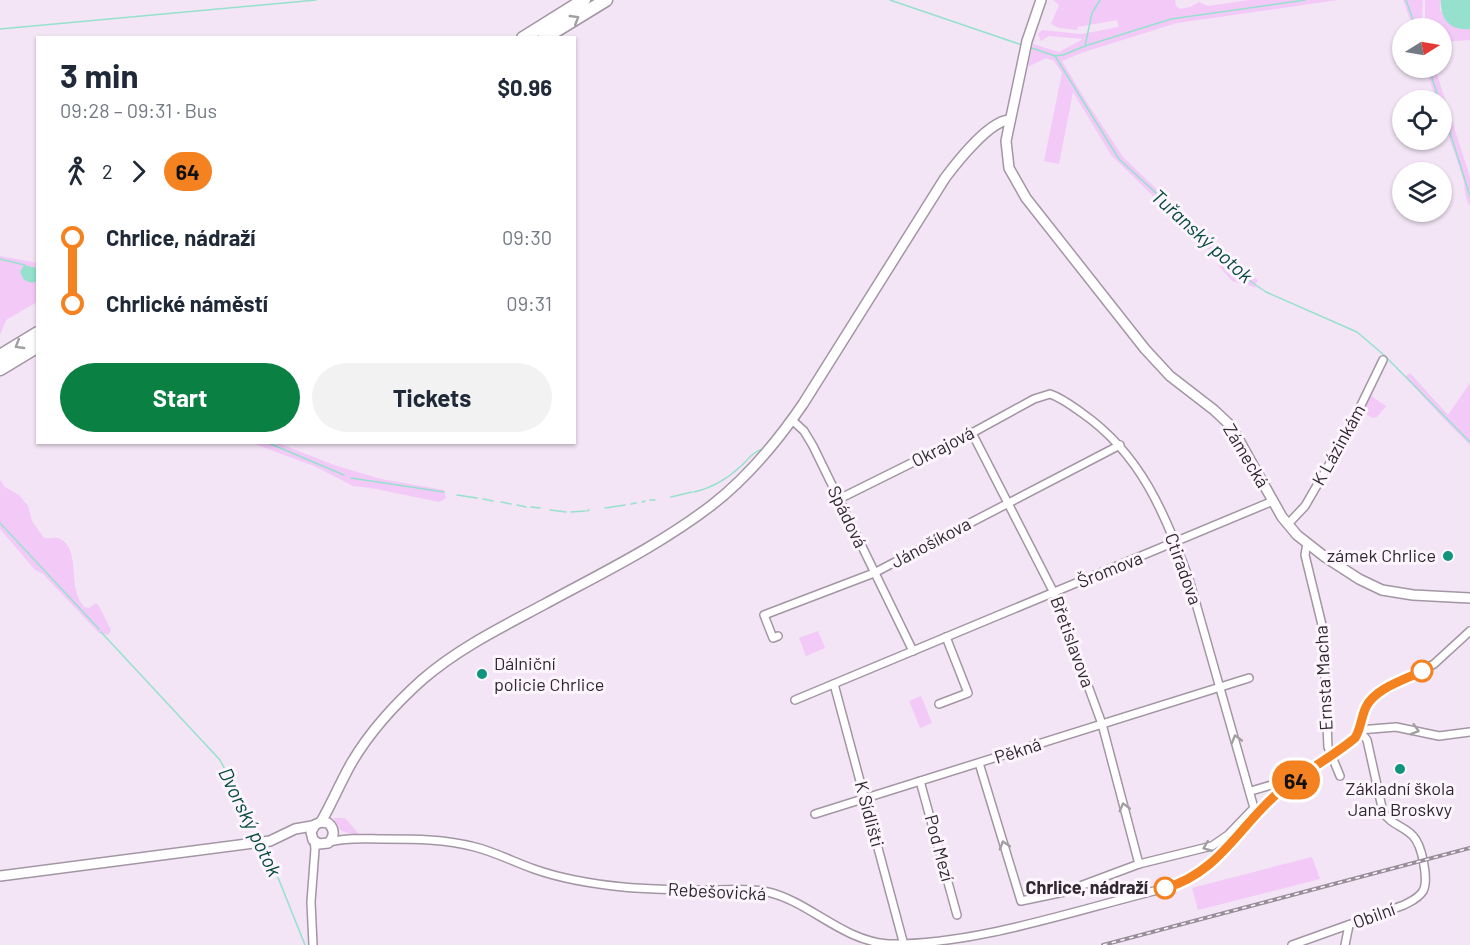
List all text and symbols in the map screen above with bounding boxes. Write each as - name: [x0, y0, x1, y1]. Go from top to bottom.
- one-way arrow: [569, 14, 579, 26]
- north arrow: [1392, 18, 1452, 78]
- map controls: [1392, 18, 1452, 222]
- text: 3 min: [60, 55, 138, 95]
- text: $0.96: [497, 74, 552, 100]
- button: locate: [1392, 90, 1452, 150]
- text: 09:28 – 09:31 · Bus: [60, 98, 217, 122]
- icon: walk: [60, 155, 93, 188]
- icon: forward: [122, 155, 155, 188]
- text: 2: [102, 159, 113, 183]
- text: 64: [176, 159, 200, 184]
- button: layers: [1392, 162, 1452, 222]
- water label: Tuřanský potok: [1147, 183, 1259, 287]
- text: Chrlice, nádraží: [106, 224, 256, 250]
- text: 09:30: [502, 225, 552, 249]
- text: Chrlické náměstí: [106, 290, 268, 316]
- text: 09:31: [506, 291, 552, 315]
- one-way arrow: [15, 337, 25, 349]
- button: Start: [60, 363, 300, 432]
- button: Tickets: [312, 363, 552, 432]
- street label: K Lázinkám: [1307, 400, 1369, 489]
- street label: Zámecká: [1219, 419, 1275, 491]
- street label: Okrajová: [908, 421, 978, 471]
- street label: Spádová: [823, 482, 872, 551]
- street label: Jánošíkova: [887, 512, 974, 572]
- street label: Ctiradova: [1161, 530, 1207, 607]
- place label: zámek Chrlice: [1327, 544, 1436, 566]
- street label: Šromova: [1074, 546, 1146, 592]
- marker: zámek Chrlice: [1441, 549, 1455, 563]
- street label: Břetislavova: [1046, 593, 1100, 690]
- street label: Ernsta Macha: [1309, 625, 1337, 731]
- place label: Dálniční policie Chrlice: [494, 652, 604, 695]
- unlabelled marker: [1411, 660, 1433, 682]
- marker: Dálniční policie Chrlice: [475, 667, 489, 681]
- one-way arrow: [1410, 723, 1420, 736]
- street label: Pěkná: [992, 732, 1044, 768]
- one-way arrow: [1231, 735, 1243, 745]
- line badge: 64: [1269, 760, 1323, 800]
- marker: Základní škola Jana Broskvy: [1393, 762, 1407, 776]
- water label: Dvorský potok: [214, 763, 288, 880]
- text: 64: [1284, 768, 1308, 793]
- place label: Základní škola Jana Broskvy: [1346, 777, 1454, 820]
- street label: K Sídlišti: [851, 778, 889, 849]
- one-way arrow: [1118, 802, 1131, 812]
- street label: Pod Mezí: [921, 812, 959, 884]
- one-way arrow: [1202, 839, 1212, 852]
- one-way arrow: [999, 840, 1011, 851]
- place label: Chrlice, nádraží: [1026, 876, 1149, 898]
- street label: Rebešovická: [667, 877, 767, 905]
- marker: Chrlice, nádraží: [1154, 877, 1176, 899]
- street label: Obilní: [1350, 897, 1398, 933]

